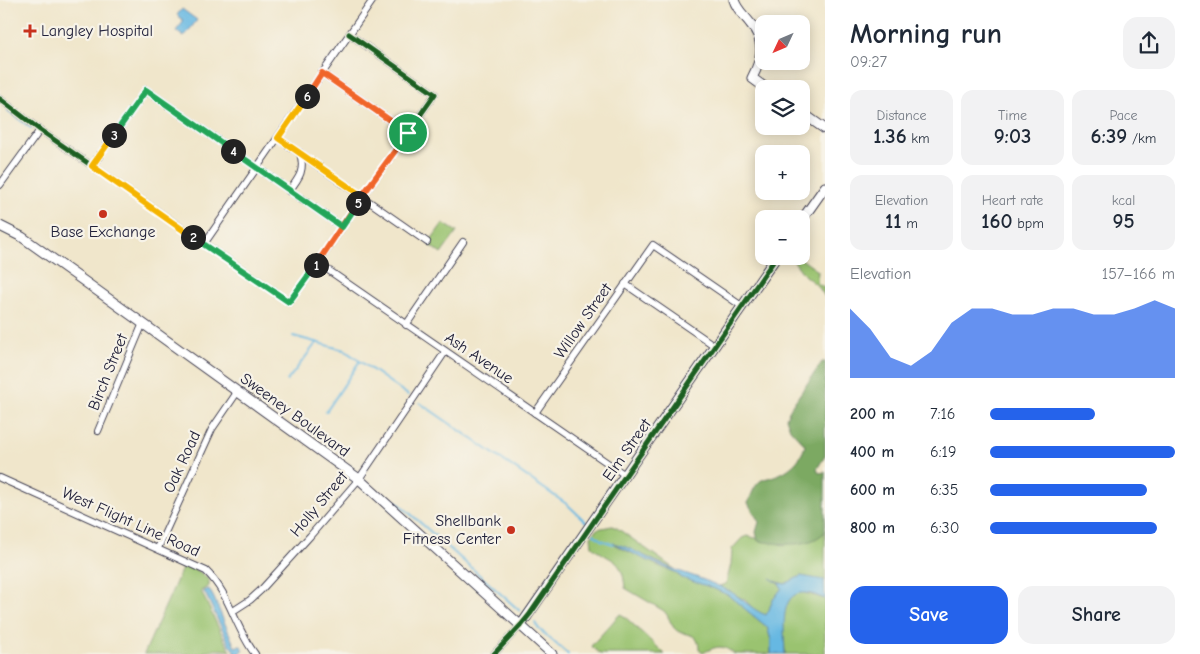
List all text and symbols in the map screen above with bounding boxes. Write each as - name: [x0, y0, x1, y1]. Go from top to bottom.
- north arrow: [755, 15, 810, 70]
- map controls: [755, 15, 810, 265]
- button: share: [1123, 17, 1175, 69]
- text: Morning run: [850, 18, 1002, 50]
- place label: Langley Hospital: [41, 22, 153, 40]
- marker: Langley Hospital: [23, 24, 37, 38]
- text: 09:27: [850, 53, 887, 71]
- button: layers: [755, 80, 810, 135]
- pin: 6: [294, 84, 320, 108]
- text: 6: [304, 88, 311, 105]
- text: Distance: [876, 107, 927, 124]
- text: Time: [998, 107, 1027, 124]
- text: Pace: [1109, 107, 1138, 124]
- pin: [387, 112, 429, 154]
- icon: arrive: [394, 119, 422, 147]
- pin: 3: [102, 122, 126, 148]
- text: 1.36: [873, 124, 907, 148]
- text: 9:03: [994, 124, 1031, 148]
- text: 6:39: [1091, 124, 1127, 148]
- text: 3: [111, 127, 118, 144]
- text: km: [907, 130, 930, 147]
- text: /km: [1127, 130, 1156, 147]
- pin: 4: [220, 138, 246, 164]
- text: 4: [230, 143, 237, 160]
- button: +: [755, 145, 810, 200]
- pin: 5: [346, 190, 370, 216]
- text: Elevation: [875, 192, 928, 209]
- text: Heart rate: [982, 192, 1043, 209]
- text: kcal: [1112, 192, 1135, 209]
- text: 5: [355, 195, 362, 212]
- marker: Base Exchange: [97, 208, 109, 220]
- text: 11: [885, 209, 902, 233]
- text: 160: [981, 209, 1013, 233]
- text: 95: [1112, 209, 1135, 233]
- button: −: [755, 210, 810, 265]
- text: m: [902, 215, 918, 232]
- text: bpm: [1013, 215, 1044, 232]
- place label: Base Exchange: [51, 223, 155, 241]
- pin: 2: [180, 224, 206, 250]
- text: 2: [190, 229, 197, 246]
- pin: 1: [304, 252, 328, 278]
- text: 1: [314, 257, 319, 274]
- text: Elevation: [850, 265, 911, 283]
- text: 157–166 m: [1102, 265, 1175, 283]
- street label: Willow Street: [550, 280, 616, 362]
- street label: Ash Avenue: [441, 329, 517, 387]
- street label: Birch Street: [84, 331, 132, 413]
- street label: Sweeney Boulevard: [237, 369, 353, 461]
- text: 200 m: [850, 405, 895, 423]
- text: 7:16: [930, 405, 955, 423]
- street label: Elm Street: [599, 415, 655, 485]
- street label: Oak Road: [160, 428, 204, 496]
- text: 400 m: [850, 443, 894, 461]
- text: 6:19: [930, 443, 956, 461]
- street label: Holly Street: [287, 467, 352, 540]
- text: 600 m: [850, 481, 895, 499]
- text: 6:35: [930, 481, 958, 499]
- street label: West Flight Line Road: [59, 483, 203, 561]
- place label: Shellbank Fitness Center: [403, 512, 502, 548]
- text: 800 m: [850, 519, 895, 537]
- text: 6:30: [930, 519, 959, 537]
- marker: Shellbank Fitness Center: [505, 524, 517, 536]
- button: Save: [850, 586, 1008, 644]
- button: Share: [1018, 586, 1175, 644]

